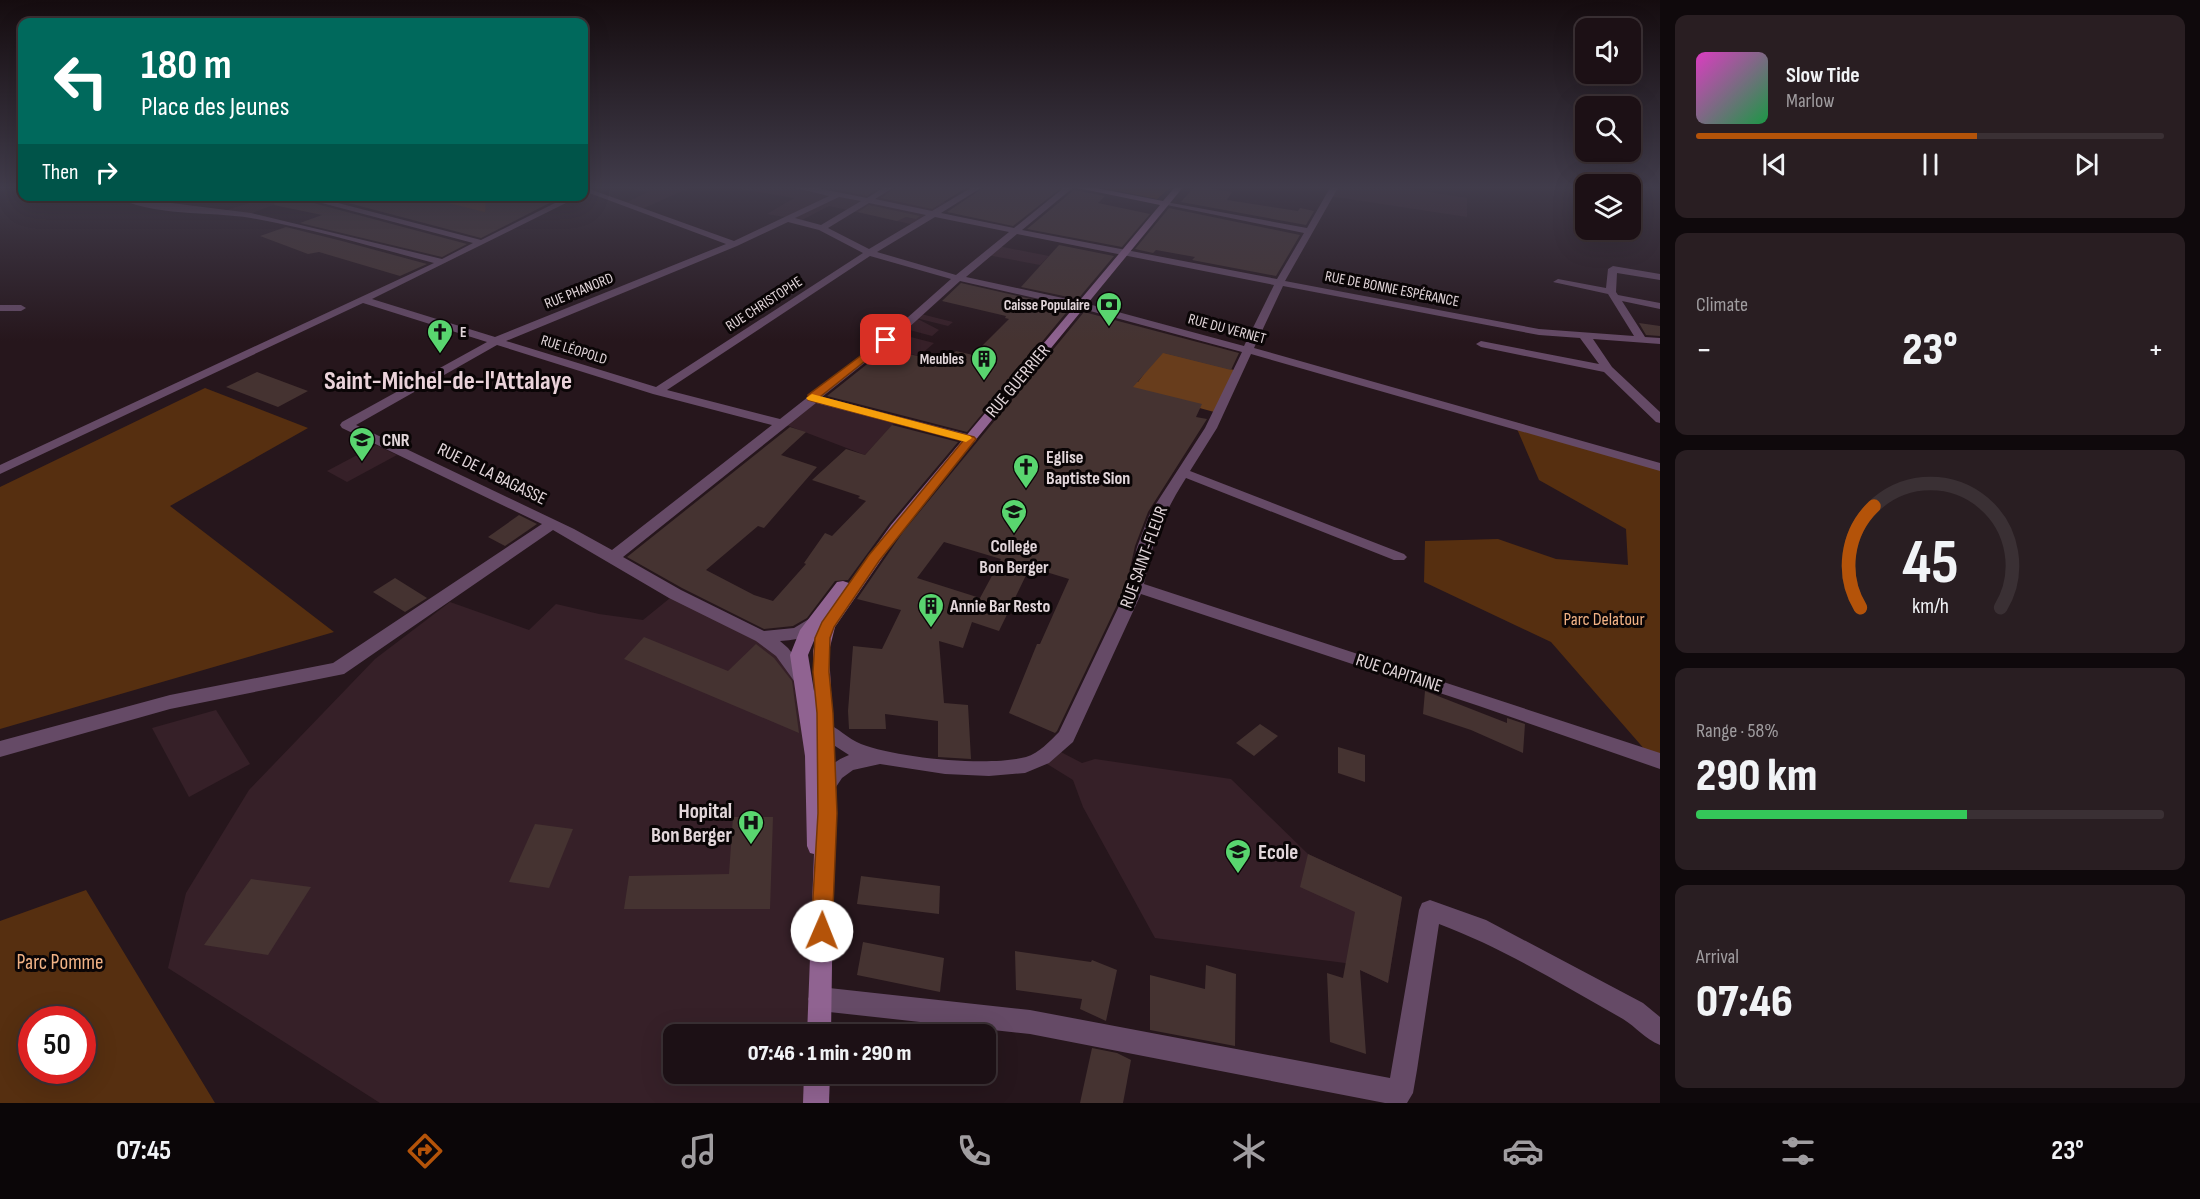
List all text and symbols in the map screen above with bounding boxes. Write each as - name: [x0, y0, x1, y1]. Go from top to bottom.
- map controls: [1575, 18, 1641, 240]
- button: sound: [1575, 18, 1641, 84]
- text: 180 m: [141, 40, 232, 91]
- icon: left: [42, 42, 120, 120]
- text: Slow Tide: [1786, 62, 1860, 89]
- text: Marlow: [1786, 89, 1834, 113]
- text: Place des Jeunes: [141, 91, 290, 123]
- button: search: [1575, 96, 1641, 162]
- icon: previous: [1758, 148, 1791, 181]
- icon: pause: [1914, 148, 1947, 181]
- icon: next: [2070, 148, 2103, 181]
- icon: right: [90, 156, 123, 189]
- text: Then: [42, 159, 78, 186]
- button: layers: [1575, 174, 1641, 240]
- street label: RUE DE BONNE ESPÉRANCE: [1323, 267, 1461, 311]
- street label: RUE PHANORD: [542, 269, 616, 313]
- street label: RUE CHRISTOPHE: [722, 272, 806, 336]
- bank icon: Caisse Populaire: [1094, 290, 1124, 328]
- text: Climate: [1696, 293, 1748, 317]
- place label: Caisse Populaire: [1004, 296, 1090, 315]
- street label: RUE DU VERNET: [1186, 309, 1268, 349]
- pin: [860, 314, 911, 365]
- church icon: E: [425, 317, 455, 355]
- place label: E: [460, 323, 467, 342]
- icon: arrive: [869, 323, 902, 356]
- text: 23°: [1902, 323, 1958, 378]
- text: −: [1696, 330, 1712, 370]
- text: +: [2148, 330, 2164, 370]
- street label: RUE LÉOPOLD: [539, 331, 609, 369]
- street label: RUE GUERRIER: [981, 340, 1055, 422]
- building icon: Meubles: [969, 344, 999, 382]
- place label: Meubles: [920, 350, 964, 369]
- district label: Saint-Michel-de-l'Attalaye: [324, 366, 572, 397]
- school or university icon: CNR: [347, 425, 377, 463]
- place label: CNR: [382, 430, 410, 451]
- street label: RUE DE LA BAGASSE: [434, 439, 550, 509]
- place label: Eglise Baptiste Sion: [1046, 447, 1130, 489]
- church icon: Eglise Baptiste Sion: [1011, 452, 1041, 490]
- school or university icon: College Bon Berger: [999, 497, 1029, 535]
- street label: RUE SAINT-FLEUR: [1116, 503, 1172, 611]
- text: 45: [1902, 527, 1958, 602]
- place label: College Bon Berger: [979, 536, 1049, 578]
- building icon: Annie Bar Resto: [916, 591, 946, 629]
- text: km/h: [1911, 595, 1949, 620]
- place label: Annie Bar Resto: [949, 596, 1050, 617]
- park label: Parc Delatour: [1563, 609, 1645, 630]
- street label: RUE CAPITAINE: [1353, 649, 1445, 697]
- text: Range · 58%: [1696, 719, 1779, 743]
- text: 290 km: [1696, 749, 1817, 804]
- place label: Hopital Bon Berger: [651, 799, 733, 848]
- hospital icon: Hopital Bon Berger: [736, 808, 766, 846]
- school or university icon: Ecole: [1223, 837, 1253, 875]
- place label: Ecole: [1258, 840, 1298, 865]
- position arrow: [790, 899, 854, 963]
- text: Arrival: [1696, 945, 1739, 969]
- park label: Parc Pomme: [16, 950, 104, 975]
- text: 07:46: [1696, 975, 1793, 1030]
- speed limit sign: 50: [18, 1006, 96, 1084]
- text: 07:46 · 1 min · 290 m: [748, 1040, 911, 1067]
- icon: directions: [404, 1130, 446, 1172]
- icon: music: [678, 1130, 720, 1172]
- icon: phone: [953, 1130, 995, 1172]
- icon: climate: [1228, 1130, 1270, 1172]
- icon: car: [1502, 1130, 1544, 1172]
- icon: filters: [1777, 1130, 1819, 1172]
- text: 07:45: [116, 1135, 171, 1167]
- text: 23°: [2051, 1135, 2084, 1167]

